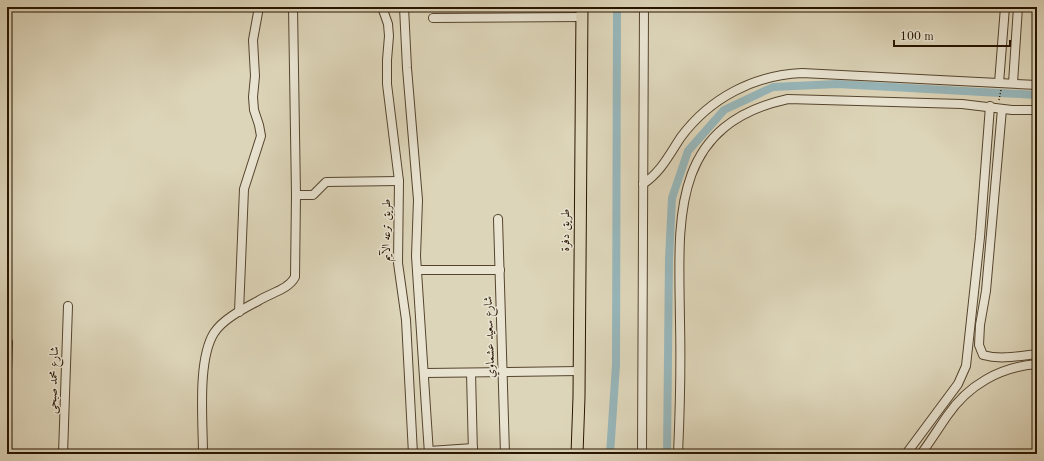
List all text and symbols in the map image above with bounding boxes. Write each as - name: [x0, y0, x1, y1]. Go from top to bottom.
- scale bar: [894, 22, 1010, 48]
- text: 100 m: [900, 31, 934, 43]
- street label: طريق ترعه الآيم: [378, 198, 397, 261]
- street label: طريق دفرة: [560, 208, 573, 251]
- street label: شارع سعيد عشماوي: [483, 295, 501, 378]
- street label: شارع محمد صبحى: [47, 346, 65, 414]

